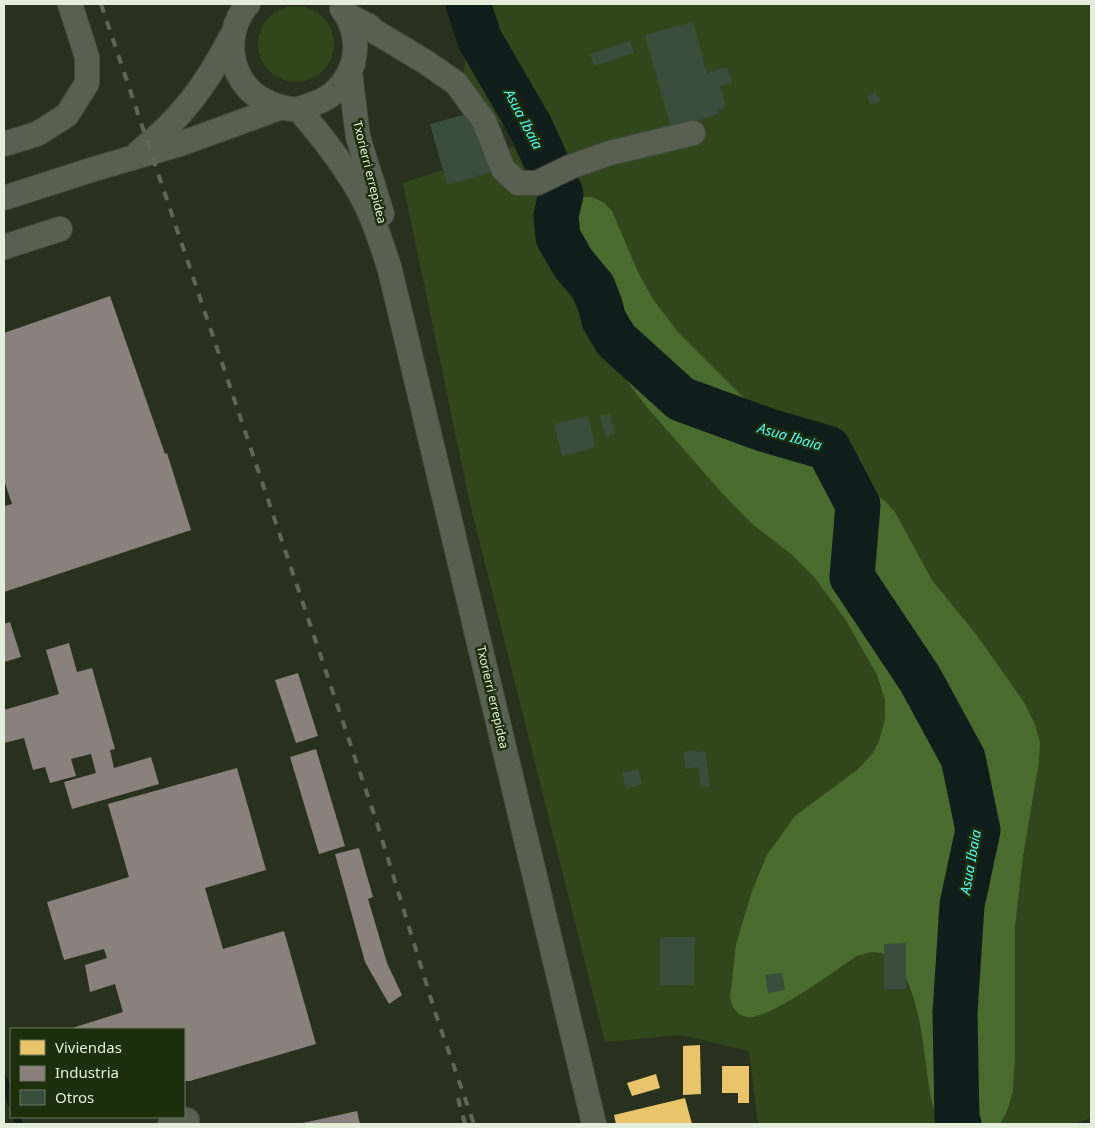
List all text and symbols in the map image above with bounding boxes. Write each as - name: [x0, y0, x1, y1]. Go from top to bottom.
- water label: Asua Ibaia: [500, 85, 548, 153]
- street label: Txorierri errepidea: [349, 119, 391, 225]
- water label: Asua Ibaia: [755, 418, 824, 454]
- street label: Txorierri errepidea: [473, 644, 513, 750]
- water label: Asua Ibaia: [955, 828, 985, 897]
- legend: [10, 1028, 185, 1118]
- text: Viviendas: [55, 1037, 122, 1057]
- text: Industria: [55, 1062, 119, 1082]
- text: Otros: [55, 1087, 94, 1107]

